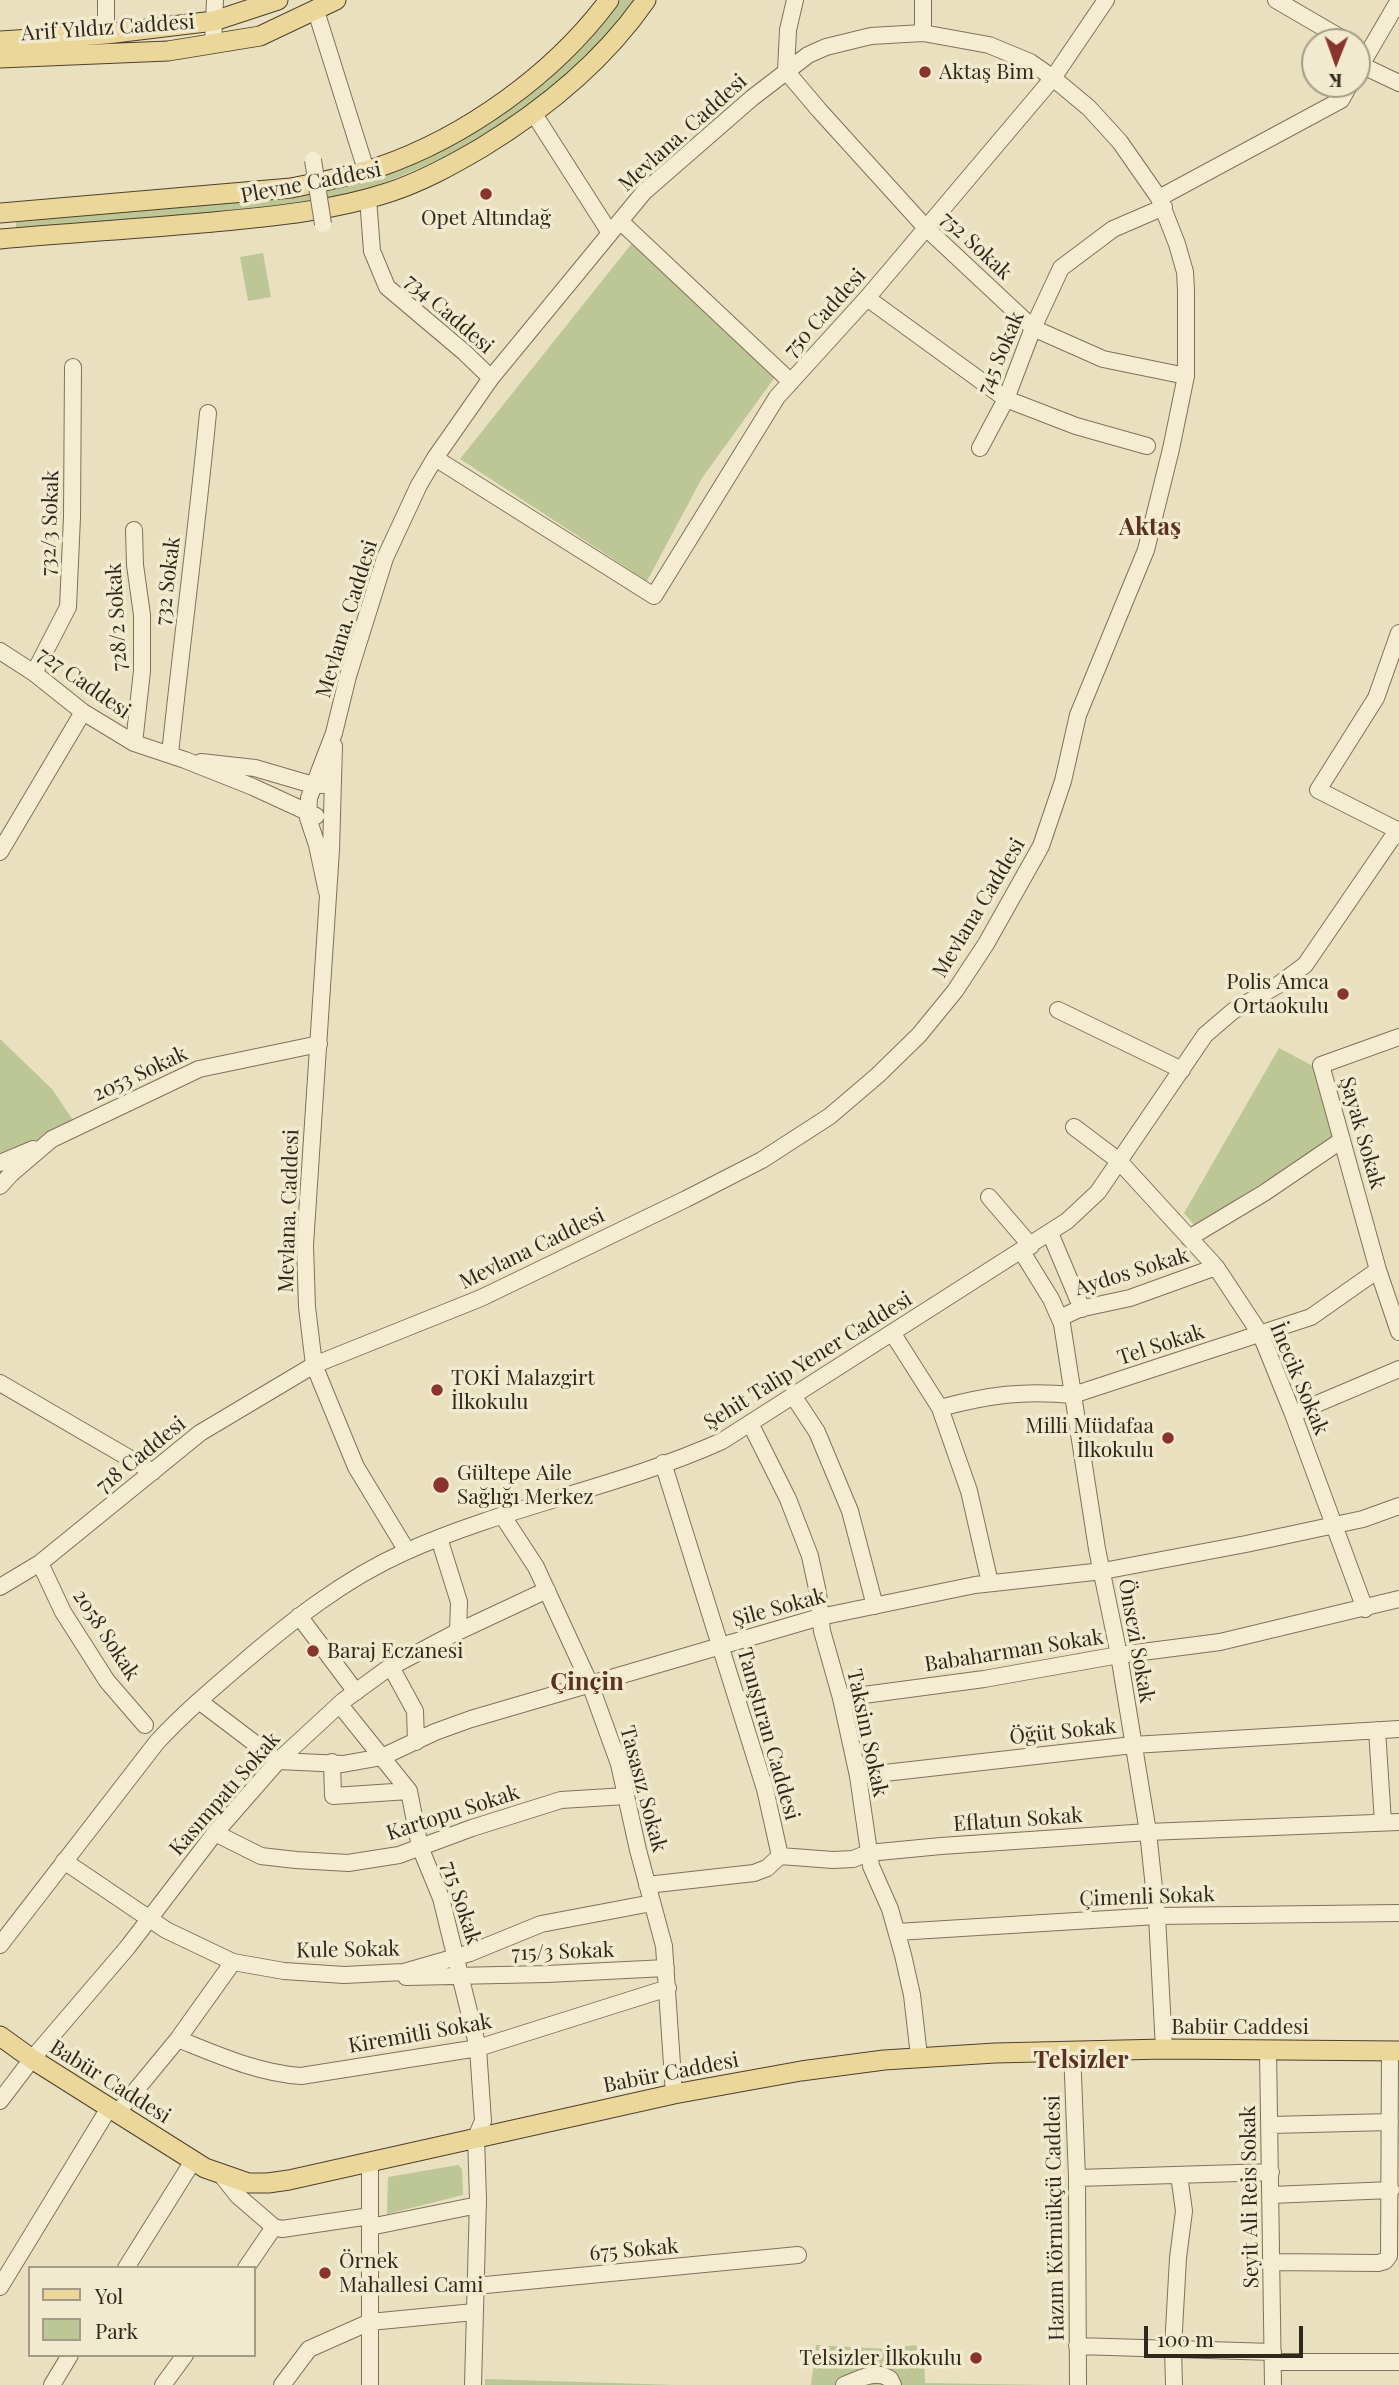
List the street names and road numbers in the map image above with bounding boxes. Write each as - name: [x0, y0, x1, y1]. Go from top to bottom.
- street label: Arif Yıldız Caddesi: [20, 9, 196, 47]
- street label: Mevlana. Caddesi: [614, 69, 752, 197]
- street label: Plevne Caddesi: [239, 157, 383, 209]
- street label: 752 Sokak: [935, 207, 1017, 285]
- street label: 750 Caddesi: [779, 263, 871, 363]
- street label: 734 Caddesi: [400, 269, 498, 359]
- street label: 745 Sokak: [972, 308, 1030, 398]
- street label: 732/3 Sokak: [36, 470, 64, 576]
- street label: 732 Sokak: [150, 535, 186, 627]
- street label: Mevlana. Caddesi: [311, 537, 383, 701]
- street label: 728/2 Sokak: [102, 562, 132, 672]
- street label: 727 Caddesi: [33, 642, 135, 724]
- street label: Mevlana Caddesi: [927, 834, 1031, 982]
- street label: 2053 Sokak: [88, 1041, 192, 1107]
- street label: Şayak Sokak: [1334, 1074, 1390, 1192]
- street label: Mevlana. Caddesi: [274, 1129, 304, 1293]
- street label: Mevlana Caddesi: [455, 1203, 609, 1295]
- street label: Aydos Sokak: [1072, 1243, 1192, 1301]
- street label: Şehit Talip Yener Caddesi: [699, 1287, 917, 1435]
- street label: Tel Sokak: [1114, 1319, 1208, 1371]
- street label: İnecik Sokak: [1264, 1319, 1334, 1439]
- street label: 718 Caddesi: [91, 1411, 191, 1499]
- street label: Önsezi Sokak: [1113, 1577, 1159, 1705]
- street label: Şile Sokak: [730, 1584, 828, 1632]
- street label: 2058 Sokak: [67, 1585, 145, 1685]
- street label: Babaharman Sokak: [923, 1624, 1105, 1678]
- street label: Tanıştıran Caddesi: [731, 1645, 805, 1823]
- street label: Taksim Sokak: [841, 1667, 893, 1799]
- street label: Öğüt Sokak: [1008, 1714, 1118, 1750]
- street label: Tasasız Sokak: [614, 1723, 672, 1855]
- street label: Kasımpatı Sokak: [164, 1727, 286, 1861]
- street label: Kartopu Sokak: [383, 1780, 523, 1846]
- street label: Eflatun Sokak: [952, 1803, 1084, 1837]
- street label: 715 Sokak: [436, 1858, 486, 1948]
- street label: Çimenli Sokak: [1079, 1882, 1215, 1912]
- street label: Kule Sokak: [296, 1936, 400, 1964]
- street label: 715/3 Sokak: [511, 1938, 615, 1966]
- street label: Kiremitli Sokak: [346, 2009, 494, 2059]
- street label: Babür Caddesi: [1171, 2014, 1309, 2040]
- street label: Babür Caddesi: [45, 2035, 175, 2129]
- street label: Babür Caddesi: [601, 2048, 741, 2098]
- street label: Hazım Körmükçü Caddesi: [1040, 2095, 1070, 2341]
- street label: Seyit Ali Reis Sokak: [1236, 2105, 1264, 2289]
- street label: 675 Sokak: [588, 2234, 680, 2266]

